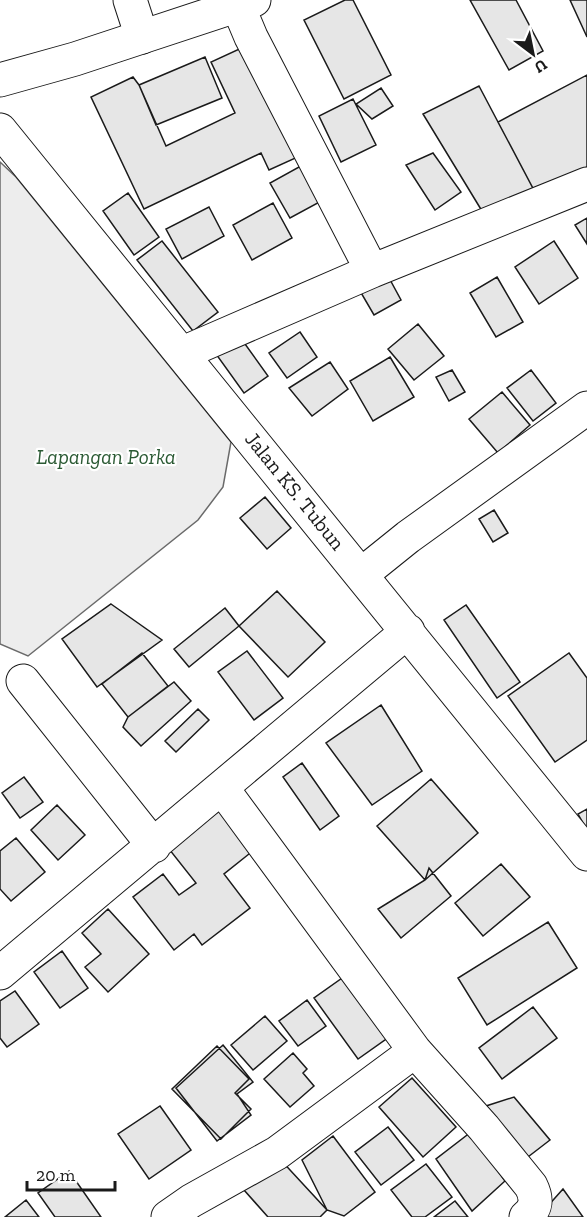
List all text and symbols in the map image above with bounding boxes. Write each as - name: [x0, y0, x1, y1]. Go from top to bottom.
- north arrow: [503, 24, 563, 84]
- text: U: [530, 55, 551, 78]
- street label: Jalan KS. Tubun: [240, 427, 351, 555]
- park label: Lapangan Porka: [36, 444, 176, 469]
- scale bar: [27, 1154, 116, 1192]
- text: 20 m: [36, 1164, 76, 1186]

